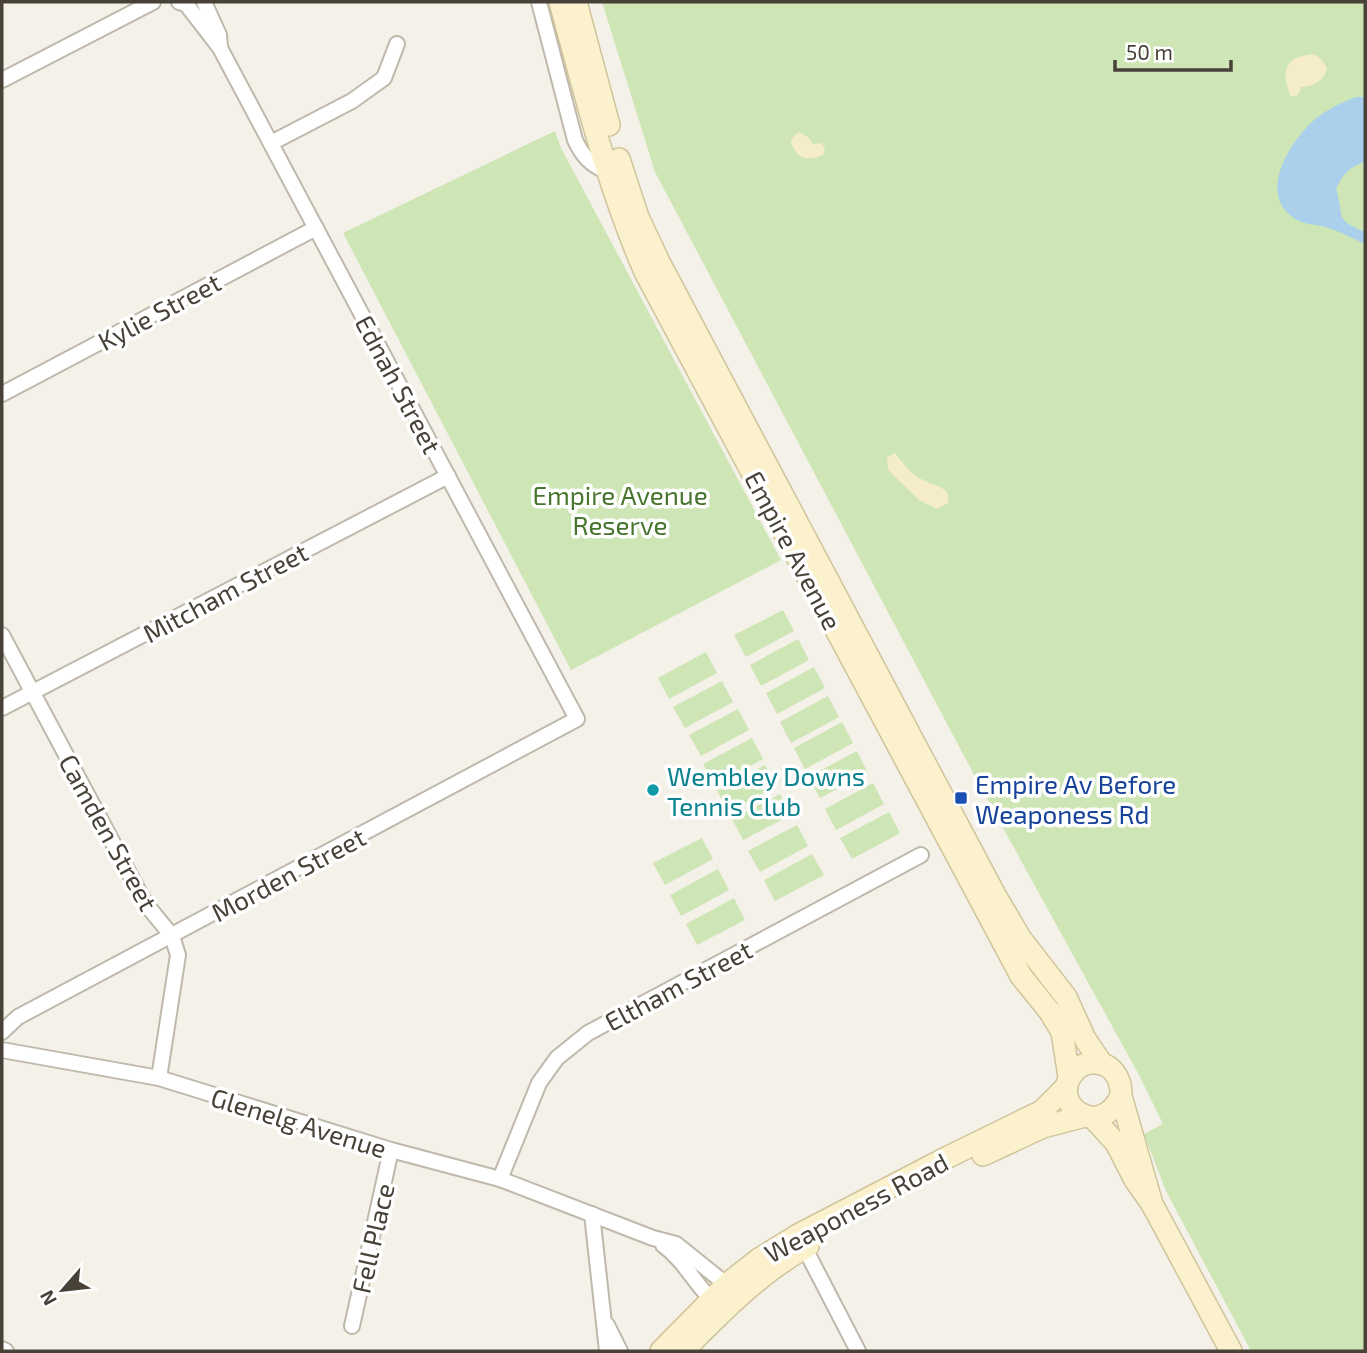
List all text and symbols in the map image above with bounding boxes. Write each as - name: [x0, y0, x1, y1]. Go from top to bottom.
- scale bar: [1115, 28, 1230, 72]
- text: 50 m: [1126, 39, 1173, 64]
- street label: Kylie Street: [92, 266, 226, 356]
- street label: Ednah Street: [350, 310, 448, 458]
- street label: Empire Avenue: [739, 465, 849, 635]
- park label: Empire Avenue Reserve: [532, 479, 708, 540]
- street label: Mitcham Street: [137, 536, 313, 648]
- street label: Camden Street: [53, 748, 165, 916]
- place label: Wembley Downs Tennis Club: [667, 760, 865, 821]
- place label: Empire Av Before Weaponess Rd: [975, 768, 1176, 829]
- marker: Wembley Downs Tennis Club: [645, 782, 661, 798]
- marker: Empire Av Before Weaponess Rd: [953, 790, 969, 806]
- street label: Morden Street: [206, 820, 370, 928]
- street label: Eltham Street: [599, 933, 757, 1037]
- street label: Glenelg Avenue: [208, 1081, 390, 1163]
- street label: Weaponess Road: [759, 1146, 953, 1268]
- street label: Fell Place: [344, 1180, 400, 1296]
- north arrow: [28, 1255, 98, 1325]
- text: N: [34, 1287, 61, 1310]

